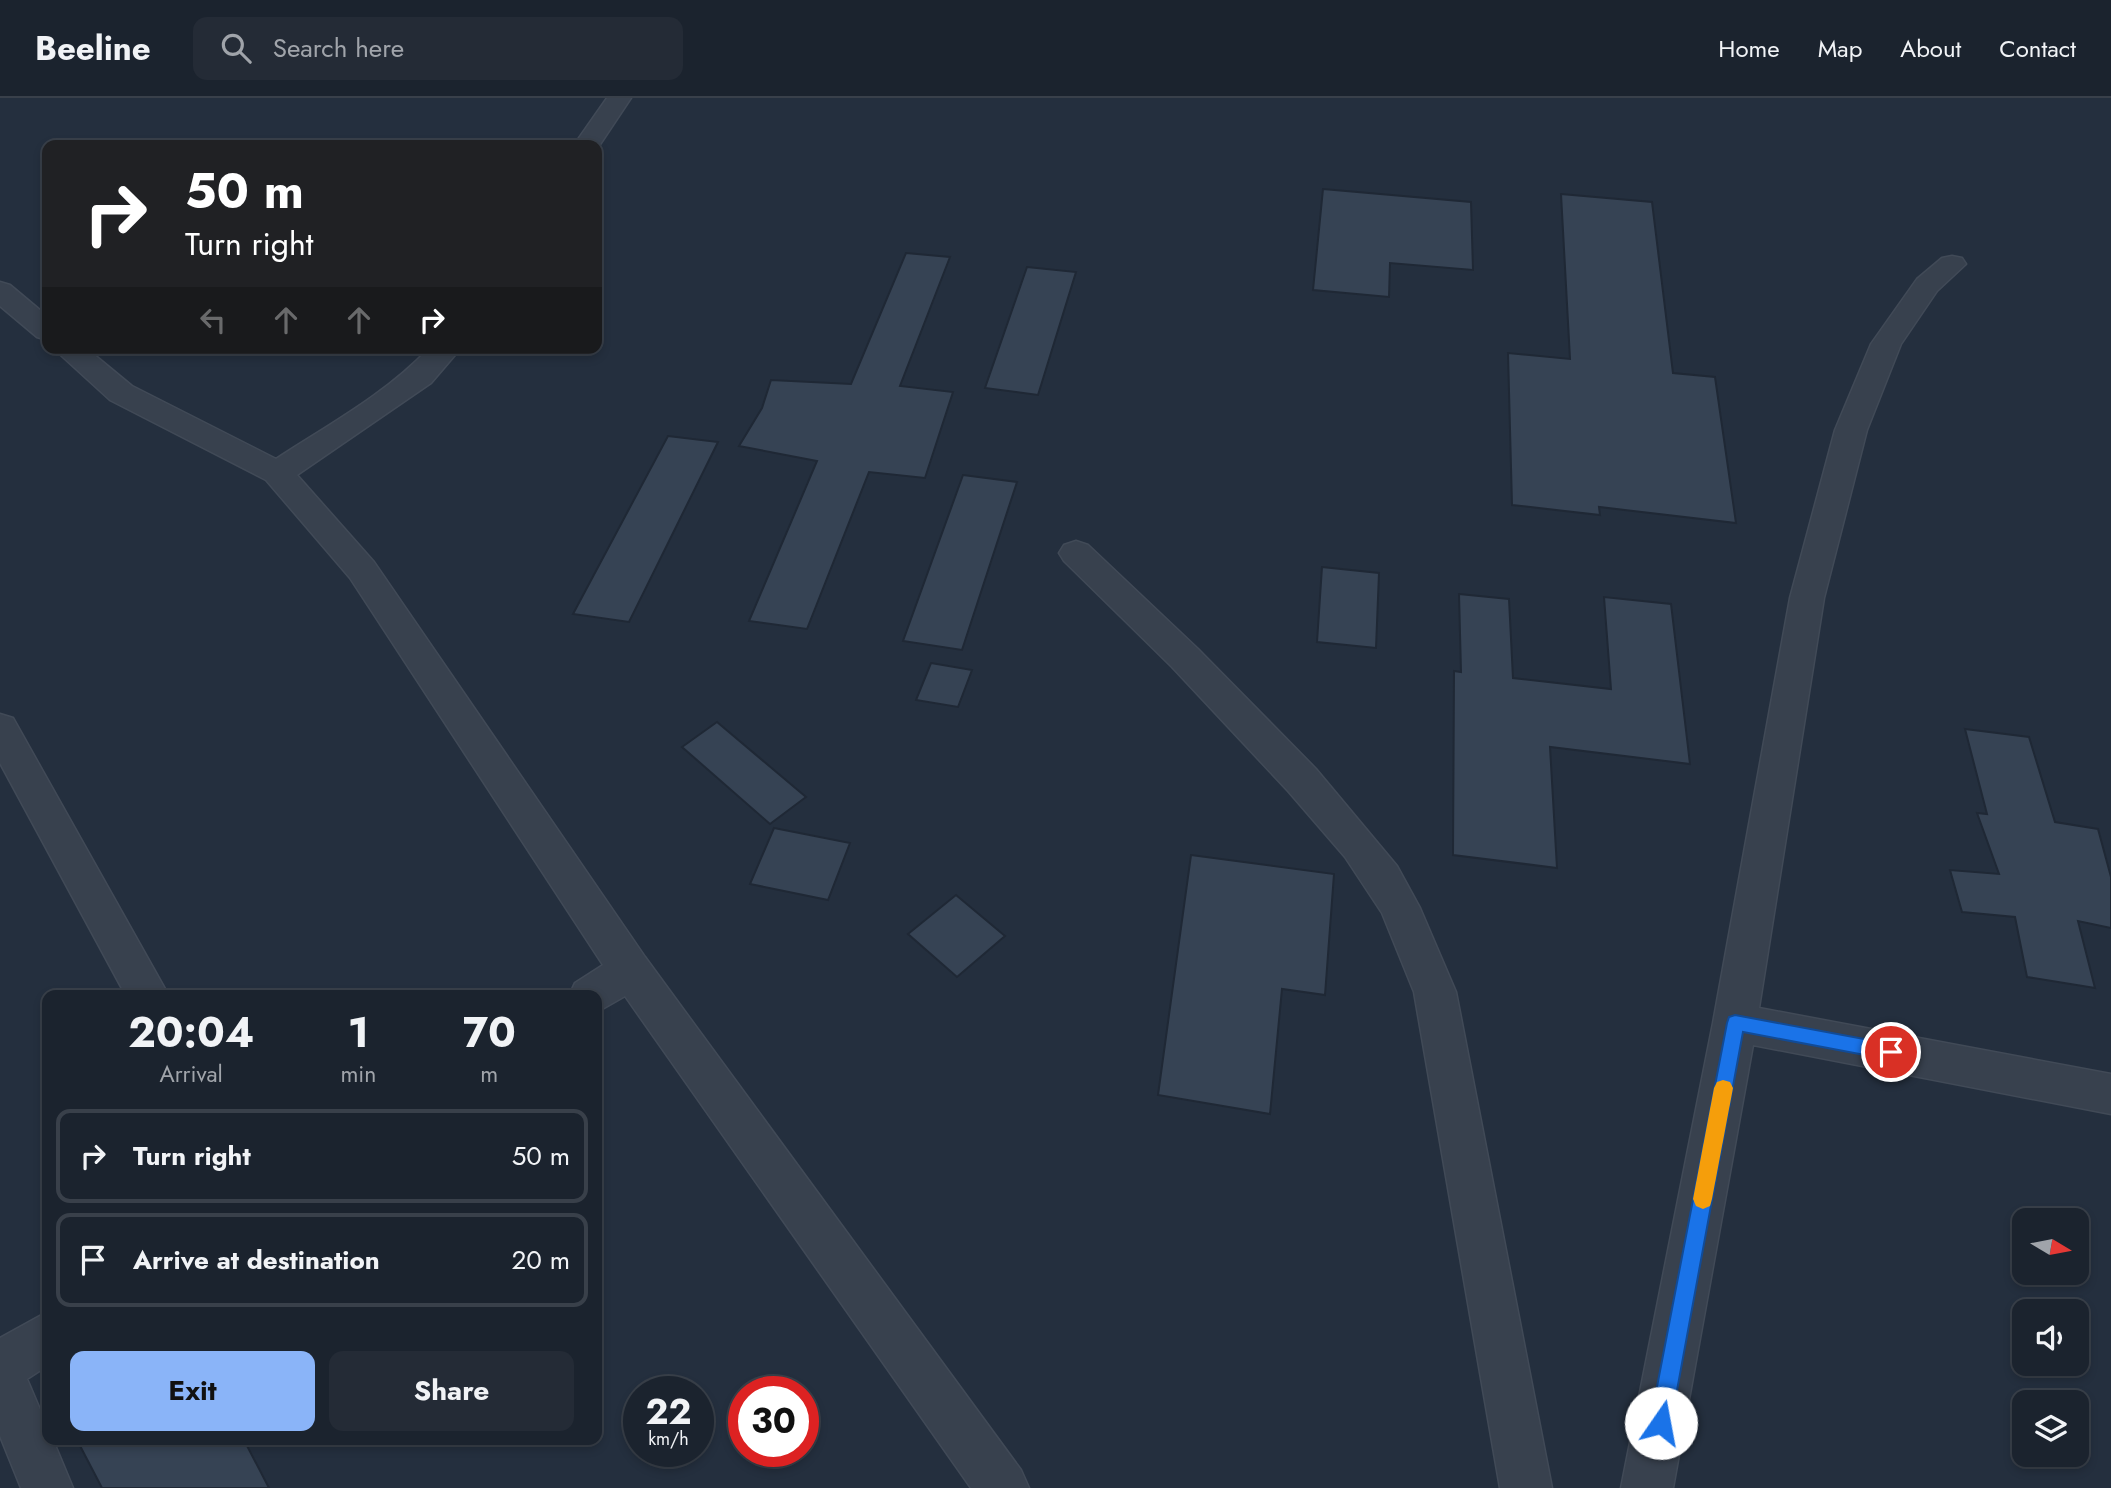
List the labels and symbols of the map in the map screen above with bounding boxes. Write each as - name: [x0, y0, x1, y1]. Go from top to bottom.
- pin: [1861, 1022, 1921, 1082]
- north arrow: [2012, 1208, 2090, 1284]
- speed limit sign: 30: [728, 1376, 819, 1467]
- position arrow: [1624, 1386, 1698, 1460]

